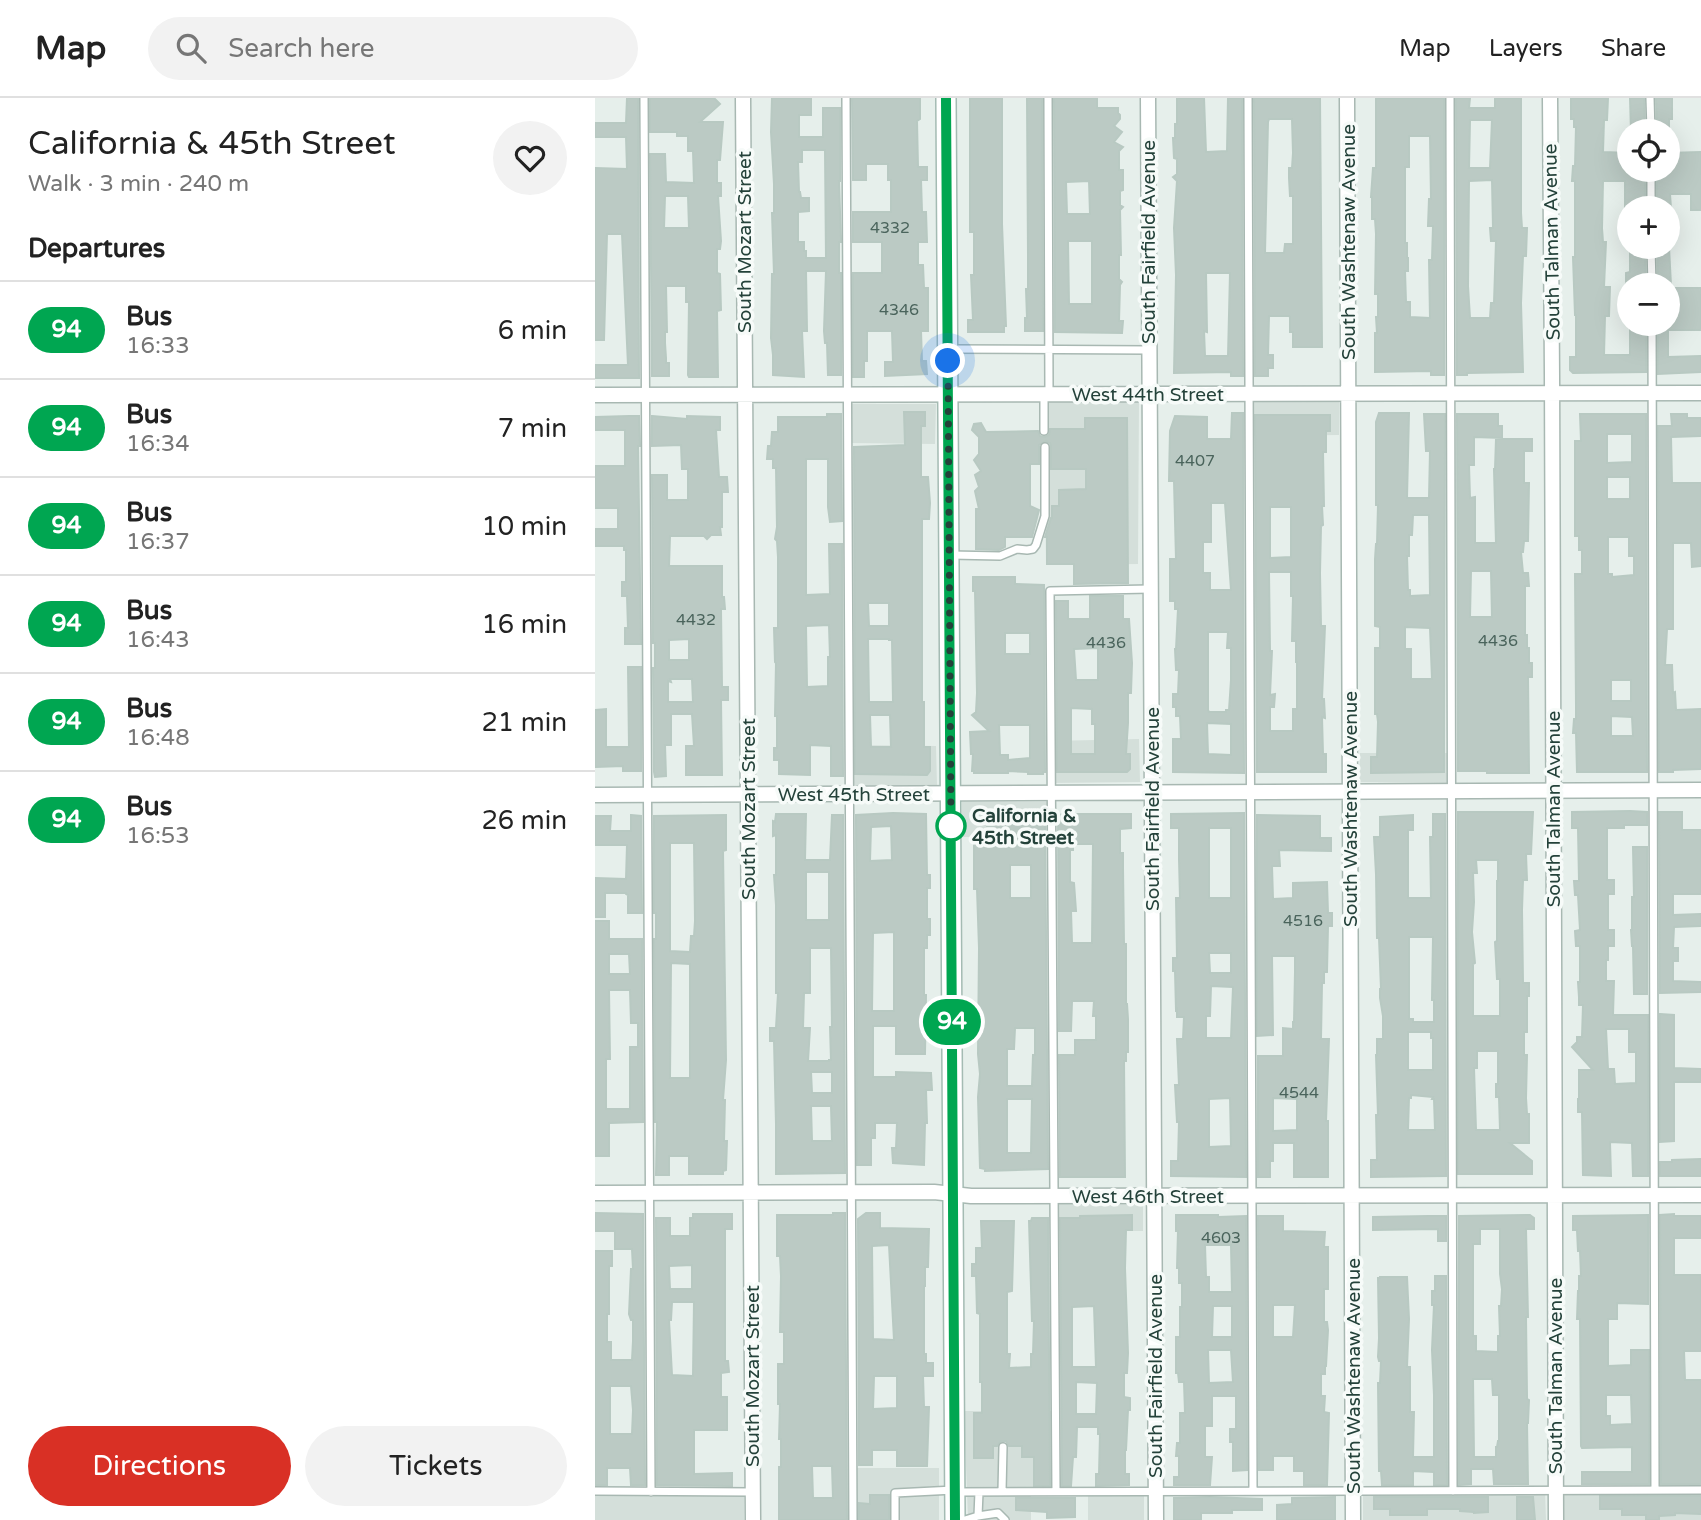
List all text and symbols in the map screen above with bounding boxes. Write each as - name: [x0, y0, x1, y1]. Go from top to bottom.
- search box: [148, 17, 638, 80]
- text: Map: [35, 29, 106, 68]
- icon: search: [172, 29, 210, 67]
- text: Search here: [228, 33, 374, 64]
- text: Map: [1399, 34, 1451, 63]
- text: Layers: [1489, 34, 1563, 63]
- text: Share: [1601, 34, 1666, 63]
- map controls: [1617, 119, 1680, 336]
- button: locate: [1617, 119, 1680, 182]
- button: heart: [493, 121, 567, 195]
- text: California & 45th Street: [28, 124, 396, 163]
- street label: South Washtenaw Avenue: [1338, 124, 1360, 360]
- street label: South Fairfield Avenue: [1138, 140, 1160, 344]
- street label: South Talman Avenue: [1539, 143, 1565, 341]
- street label: South Mozart Street: [734, 151, 756, 333]
- text: Walk · 3 min · 240 m: [28, 170, 249, 198]
- button: +: [1617, 196, 1680, 259]
- house number: 4332: [870, 218, 910, 238]
- text: Departures: [28, 233, 165, 264]
- button: −: [1617, 273, 1680, 336]
- house number: 4346: [879, 300, 919, 320]
- text: Bus: [126, 301, 172, 332]
- text: 94: [51, 315, 82, 344]
- text: 6 min: [498, 315, 567, 346]
- text: 16:33: [126, 332, 190, 360]
- your location: [930, 343, 965, 378]
- street label: West 44th Street: [1072, 384, 1224, 406]
- text: Bus: [126, 399, 172, 430]
- text: 94: [51, 413, 82, 442]
- text: 7 min: [498, 413, 567, 444]
- text: 16:34: [126, 430, 190, 458]
- house number: 4407: [1175, 451, 1215, 471]
- text: Bus: [126, 497, 172, 528]
- text: 94: [51, 511, 82, 540]
- text: 10 min: [481, 511, 567, 542]
- text: 16:37: [126, 528, 190, 556]
- text: Bus: [126, 595, 172, 626]
- text: 94: [51, 609, 82, 638]
- text: 16 min: [481, 609, 567, 640]
- house number: 4432: [676, 610, 716, 630]
- text: 16:43: [126, 626, 190, 654]
- house number: 4436: [1478, 631, 1518, 651]
- house number: 4436: [1086, 633, 1126, 653]
- street label: South Washtenaw Avenue: [1340, 691, 1362, 927]
- text: Bus: [126, 693, 172, 724]
- text: 94: [51, 707, 82, 736]
- text: 21 min: [481, 707, 567, 738]
- street label: South Fairfield Avenue: [1142, 707, 1164, 911]
- street label: South Talman Avenue: [1543, 711, 1565, 907]
- street label: South Mozart Street: [738, 718, 760, 900]
- text: 16:48: [126, 724, 190, 752]
- street label: West 45th Street: [778, 784, 930, 806]
- text: Bus: [126, 791, 172, 822]
- text: 94: [51, 805, 82, 834]
- text: 26 min: [481, 805, 567, 836]
- place label: California & 45th Street: [972, 805, 1077, 849]
- marker: California & 45th Street: [936, 811, 966, 841]
- text: 16:53: [126, 822, 190, 850]
- house number: 4516: [1283, 911, 1323, 931]
- line badge: 94: [921, 999, 983, 1045]
- text: 94: [937, 1007, 967, 1036]
- house number: 4544: [1279, 1083, 1319, 1103]
- street label: West 46th Street: [1072, 1186, 1224, 1208]
- house number: 4603: [1201, 1228, 1241, 1248]
- street label: South Washtenaw Avenue: [1343, 1258, 1365, 1494]
- street label: South Fairfield Avenue: [1145, 1274, 1167, 1478]
- street label: South Talman Avenue: [1545, 1278, 1567, 1474]
- street label: South Mozart Street: [742, 1285, 764, 1467]
- button: Directions: [28, 1426, 291, 1506]
- button: Tickets: [305, 1426, 567, 1506]

